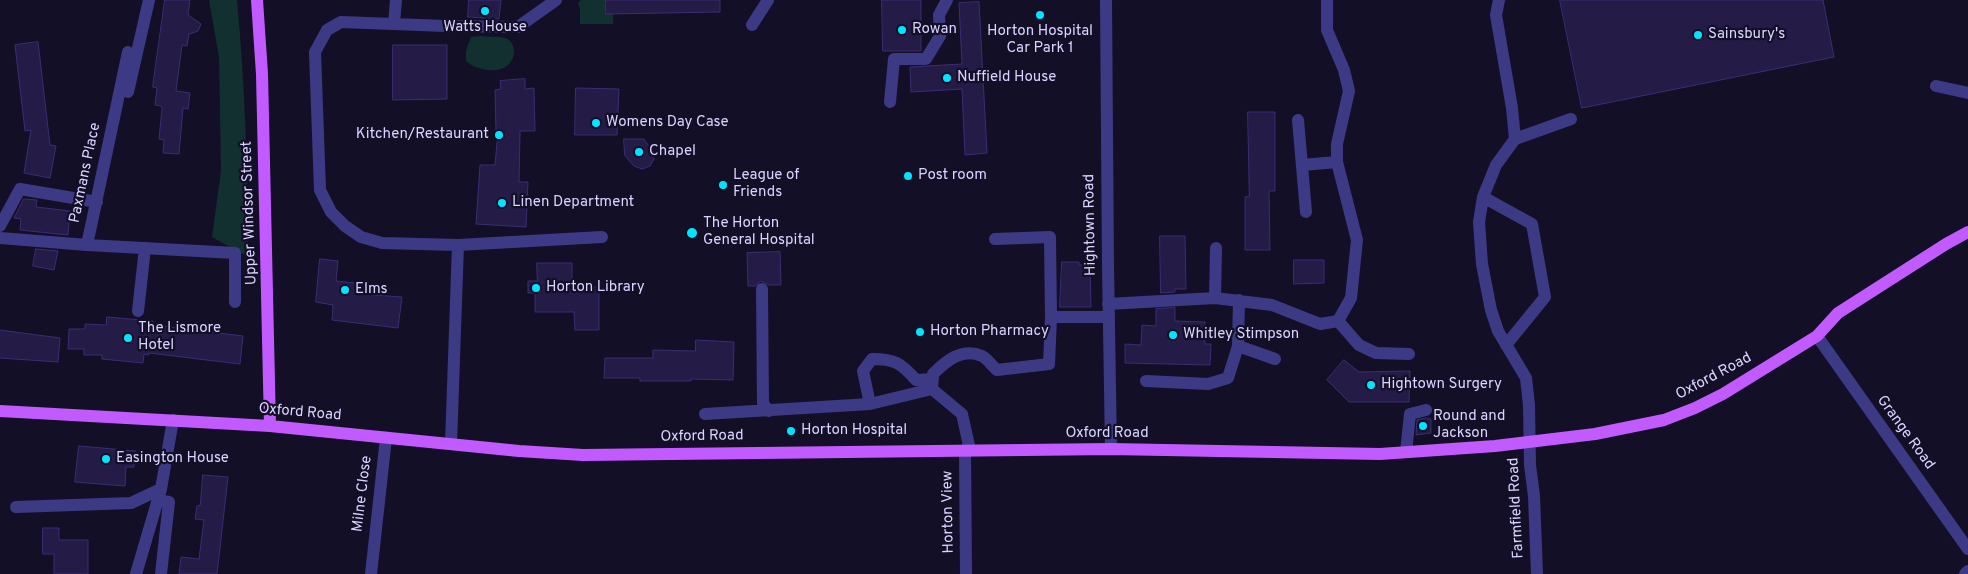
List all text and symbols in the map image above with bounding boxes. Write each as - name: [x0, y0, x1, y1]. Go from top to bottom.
- marker: Watts House: [479, 5, 491, 17]
- marker: Horton Hospital Car Park 1: [1034, 9, 1046, 21]
- place label: Watts House: [443, 19, 527, 37]
- place label: Rowan: [912, 21, 957, 39]
- place label: Horton Hospital Car Park 1: [987, 23, 1093, 58]
- marker: Rowan: [896, 24, 908, 36]
- place label: Sainsbury's: [1708, 26, 1785, 44]
- marker: Sainsbury's: [1692, 29, 1704, 41]
- place label: Nuffield House: [957, 69, 1056, 87]
- marker: Nuffield House: [941, 72, 953, 84]
- place label: Womens Day Case: [606, 114, 729, 132]
- marker: Womens Day Case: [590, 117, 602, 129]
- street label: Paxmans Place: [67, 121, 105, 225]
- place label: Kitchen/Restaurant: [356, 126, 489, 144]
- marker: Kitchen/Restaurant: [493, 129, 505, 141]
- street label: Upper Windsor Street: [238, 141, 262, 285]
- place label: Chapel: [649, 143, 696, 161]
- marker: Chapel: [633, 146, 645, 158]
- place label: League of Friends: [733, 167, 799, 202]
- place label: Post room: [918, 167, 987, 185]
- marker: Post room: [902, 170, 914, 182]
- street label: Hightown Road: [1081, 174, 1101, 276]
- marker: League of Friends: [717, 179, 729, 191]
- place label: Linen Department: [512, 194, 634, 212]
- marker: Linen Department: [496, 197, 508, 209]
- place label: The Horton General Hospital: [703, 215, 815, 250]
- marker: The Horton General Hospital: [685, 226, 699, 240]
- place label: Horton Library: [546, 279, 645, 297]
- place label: Elms: [355, 281, 388, 299]
- marker: Horton Library: [530, 282, 542, 294]
- marker: Elms: [339, 284, 351, 296]
- place label: The Lismore Hotel: [138, 320, 221, 355]
- place label: Horton Pharmacy: [930, 323, 1049, 341]
- marker: Horton Pharmacy: [914, 326, 926, 338]
- place label: Whitley Stimpson: [1183, 326, 1299, 344]
- marker: Whitley Stimpson: [1167, 329, 1179, 341]
- marker: The Lismore Hotel: [122, 332, 134, 344]
- street label: Oxford Road: [1673, 350, 1755, 404]
- place label: Hightown Surgery: [1381, 376, 1502, 394]
- marker: Hightown Surgery: [1365, 379, 1377, 391]
- street label: Grange Road: [1872, 392, 1938, 474]
- street label: Oxford Road: [258, 400, 342, 426]
- place label: Round and Jackson: [1433, 408, 1505, 443]
- marker: Round and Jackson: [1417, 420, 1429, 432]
- place label: Horton Hospital: [801, 422, 907, 440]
- marker: Horton Hospital: [785, 425, 797, 437]
- street label: Oxford Road: [1065, 425, 1149, 443]
- street label: Oxford Road: [660, 427, 744, 447]
- place label: Easington House: [116, 450, 229, 468]
- marker: Easington House: [100, 453, 112, 465]
- street label: Milne Close: [349, 455, 377, 533]
- street label: Farmfield Road: [1505, 457, 1529, 559]
- street label: Horton View: [939, 470, 959, 554]

